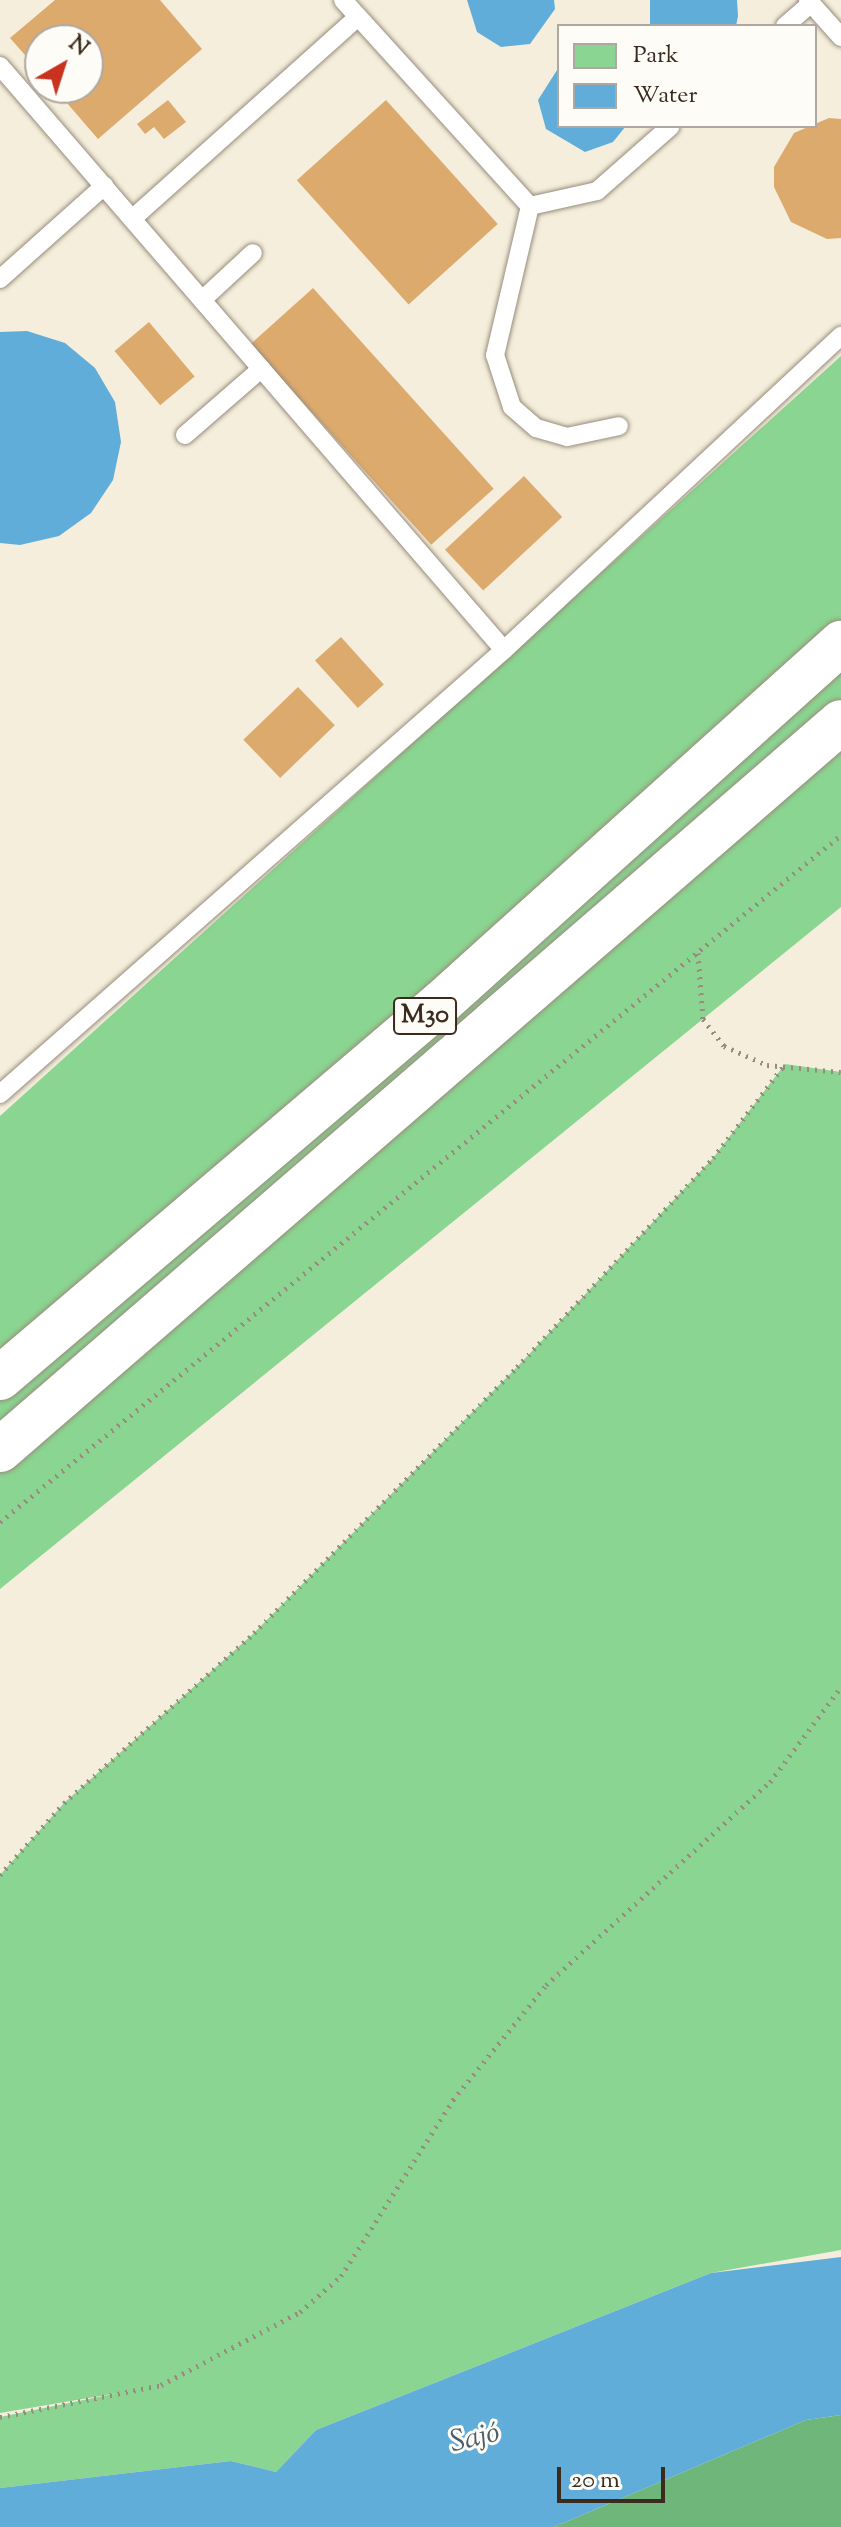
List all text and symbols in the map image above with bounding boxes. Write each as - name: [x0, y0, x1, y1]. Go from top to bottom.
- north arrow: [24, 24, 104, 104]
- legend: [557, 24, 817, 128]
- text: N: [61, 29, 95, 65]
- text: Park: [633, 39, 679, 73]
- text: Water: [633, 79, 697, 113]
- road number: M30: [393, 994, 457, 1038]
- water label: Sajó: [447, 2416, 503, 2462]
- scale bar: [561, 2451, 669, 2501]
- text: 20 m: [571, 2464, 620, 2498]

